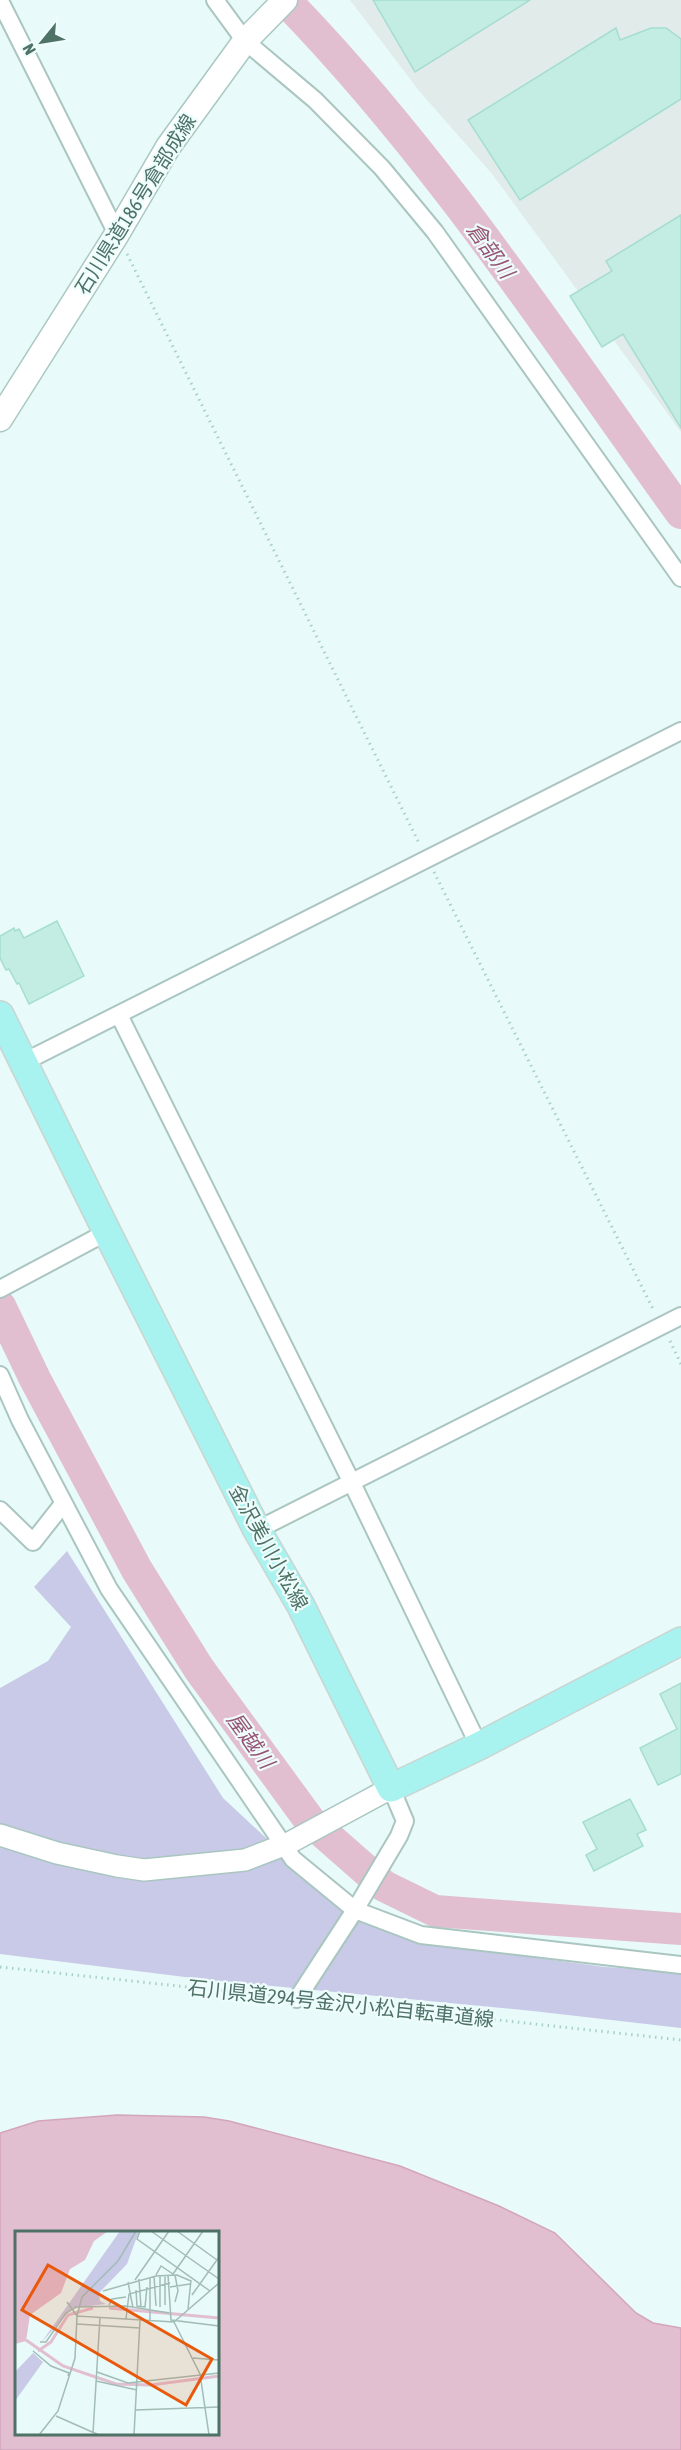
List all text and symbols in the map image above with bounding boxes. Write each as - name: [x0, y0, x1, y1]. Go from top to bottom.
- north arrow: [12, 12, 72, 72]
- text: N: [19, 41, 39, 58]
- street label: 石川県道186号倉部成線: [70, 110, 200, 298]
- water label: 倉部川: [463, 217, 520, 284]
- street label: 金沢美川小松線: [225, 1480, 313, 1614]
- water label: 屋越川: [223, 1707, 280, 1774]
- street label: 石川県道294号金沢小松自転車道線: [187, 1975, 495, 2031]
- inset map: [15, 2231, 219, 2435]

